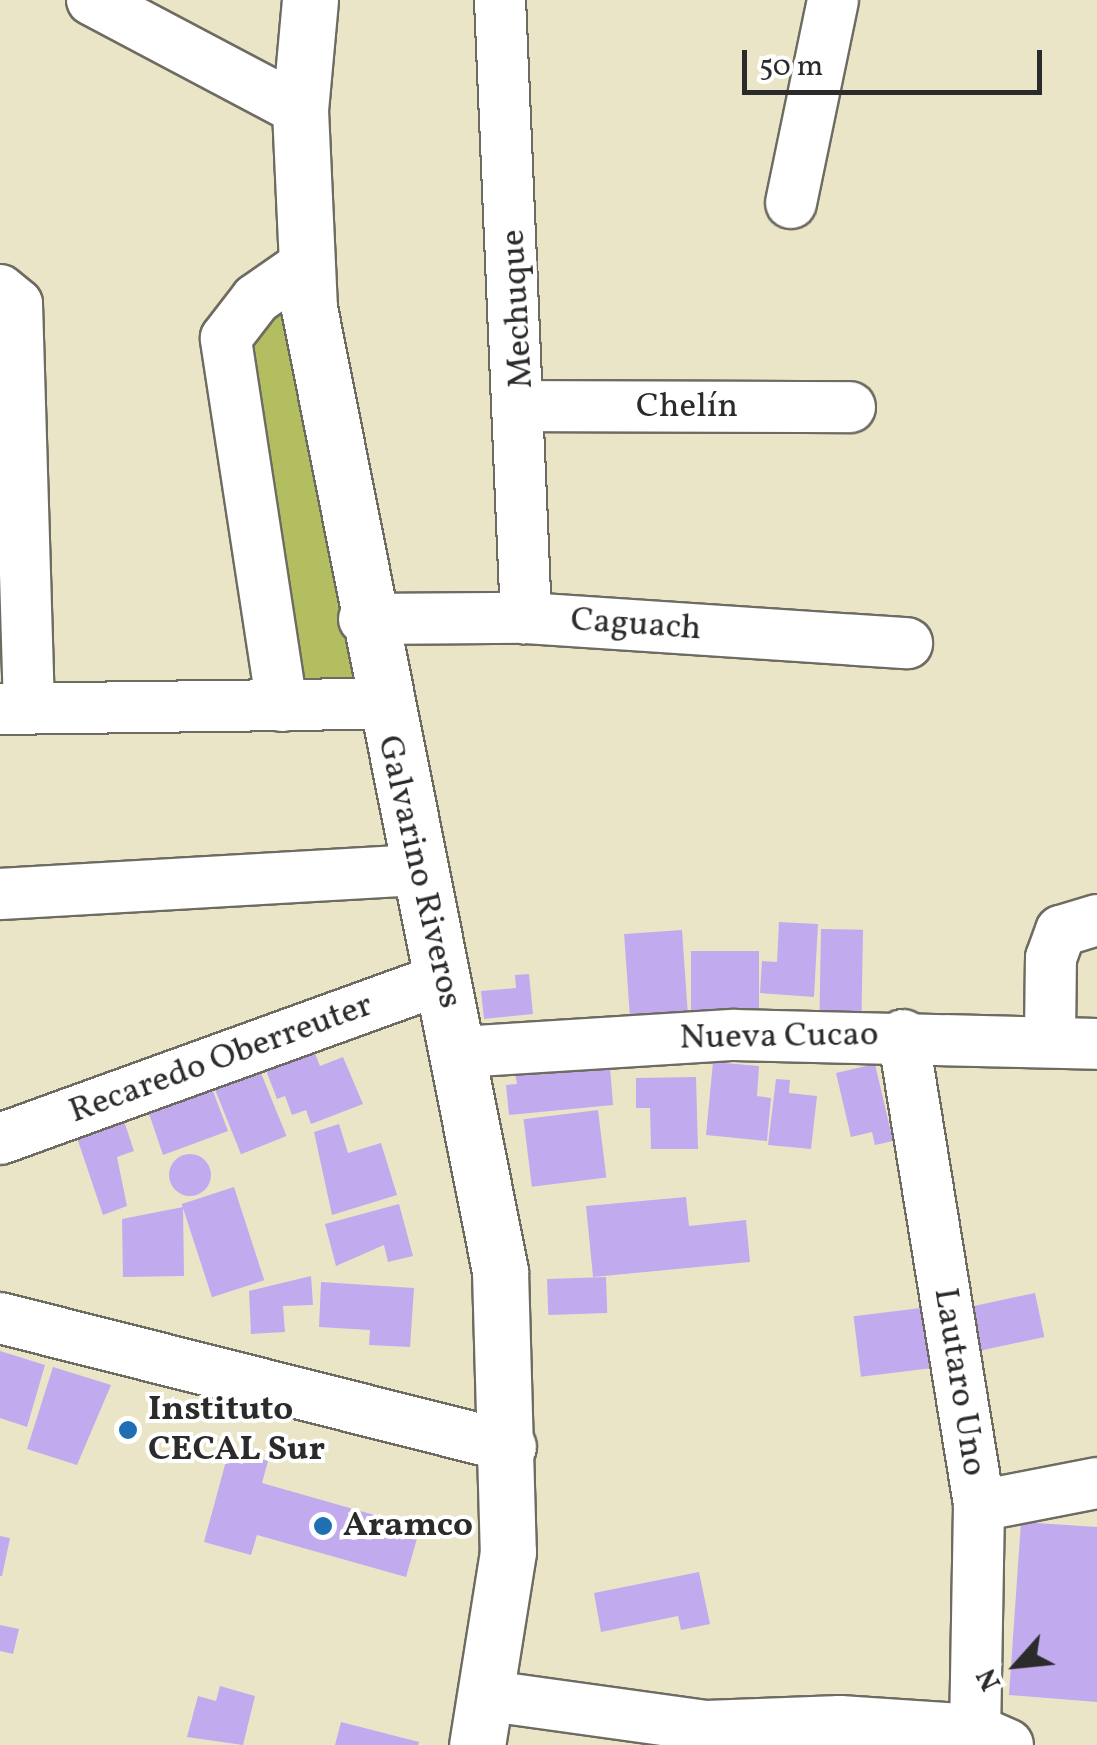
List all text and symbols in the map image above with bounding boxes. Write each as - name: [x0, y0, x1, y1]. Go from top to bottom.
- scale bar: [747, 30, 1047, 92]
- text: 50 m: [759, 46, 823, 88]
- street label: Mechuque: [493, 228, 543, 390]
- street label: Chelín: [636, 386, 738, 428]
- street label: Caguach: [569, 599, 703, 651]
- street label: Galvarino Riveros: [367, 732, 471, 1012]
- street label: Recaredo Oberreuter: [64, 985, 378, 1133]
- street label: Nueva Cucao: [679, 1014, 879, 1060]
- street label: Lautaro Uno: [923, 1285, 995, 1479]
- place label: Instituto CECAL Sur: [148, 1389, 325, 1471]
- marker: Instituto CECAL Sur: [117, 1419, 139, 1441]
- place label: Aramco: [343, 1505, 473, 1547]
- marker: Aramco: [312, 1515, 334, 1537]
- north arrow: [967, 1615, 1067, 1715]
- text: N: [968, 1661, 1012, 1697]

